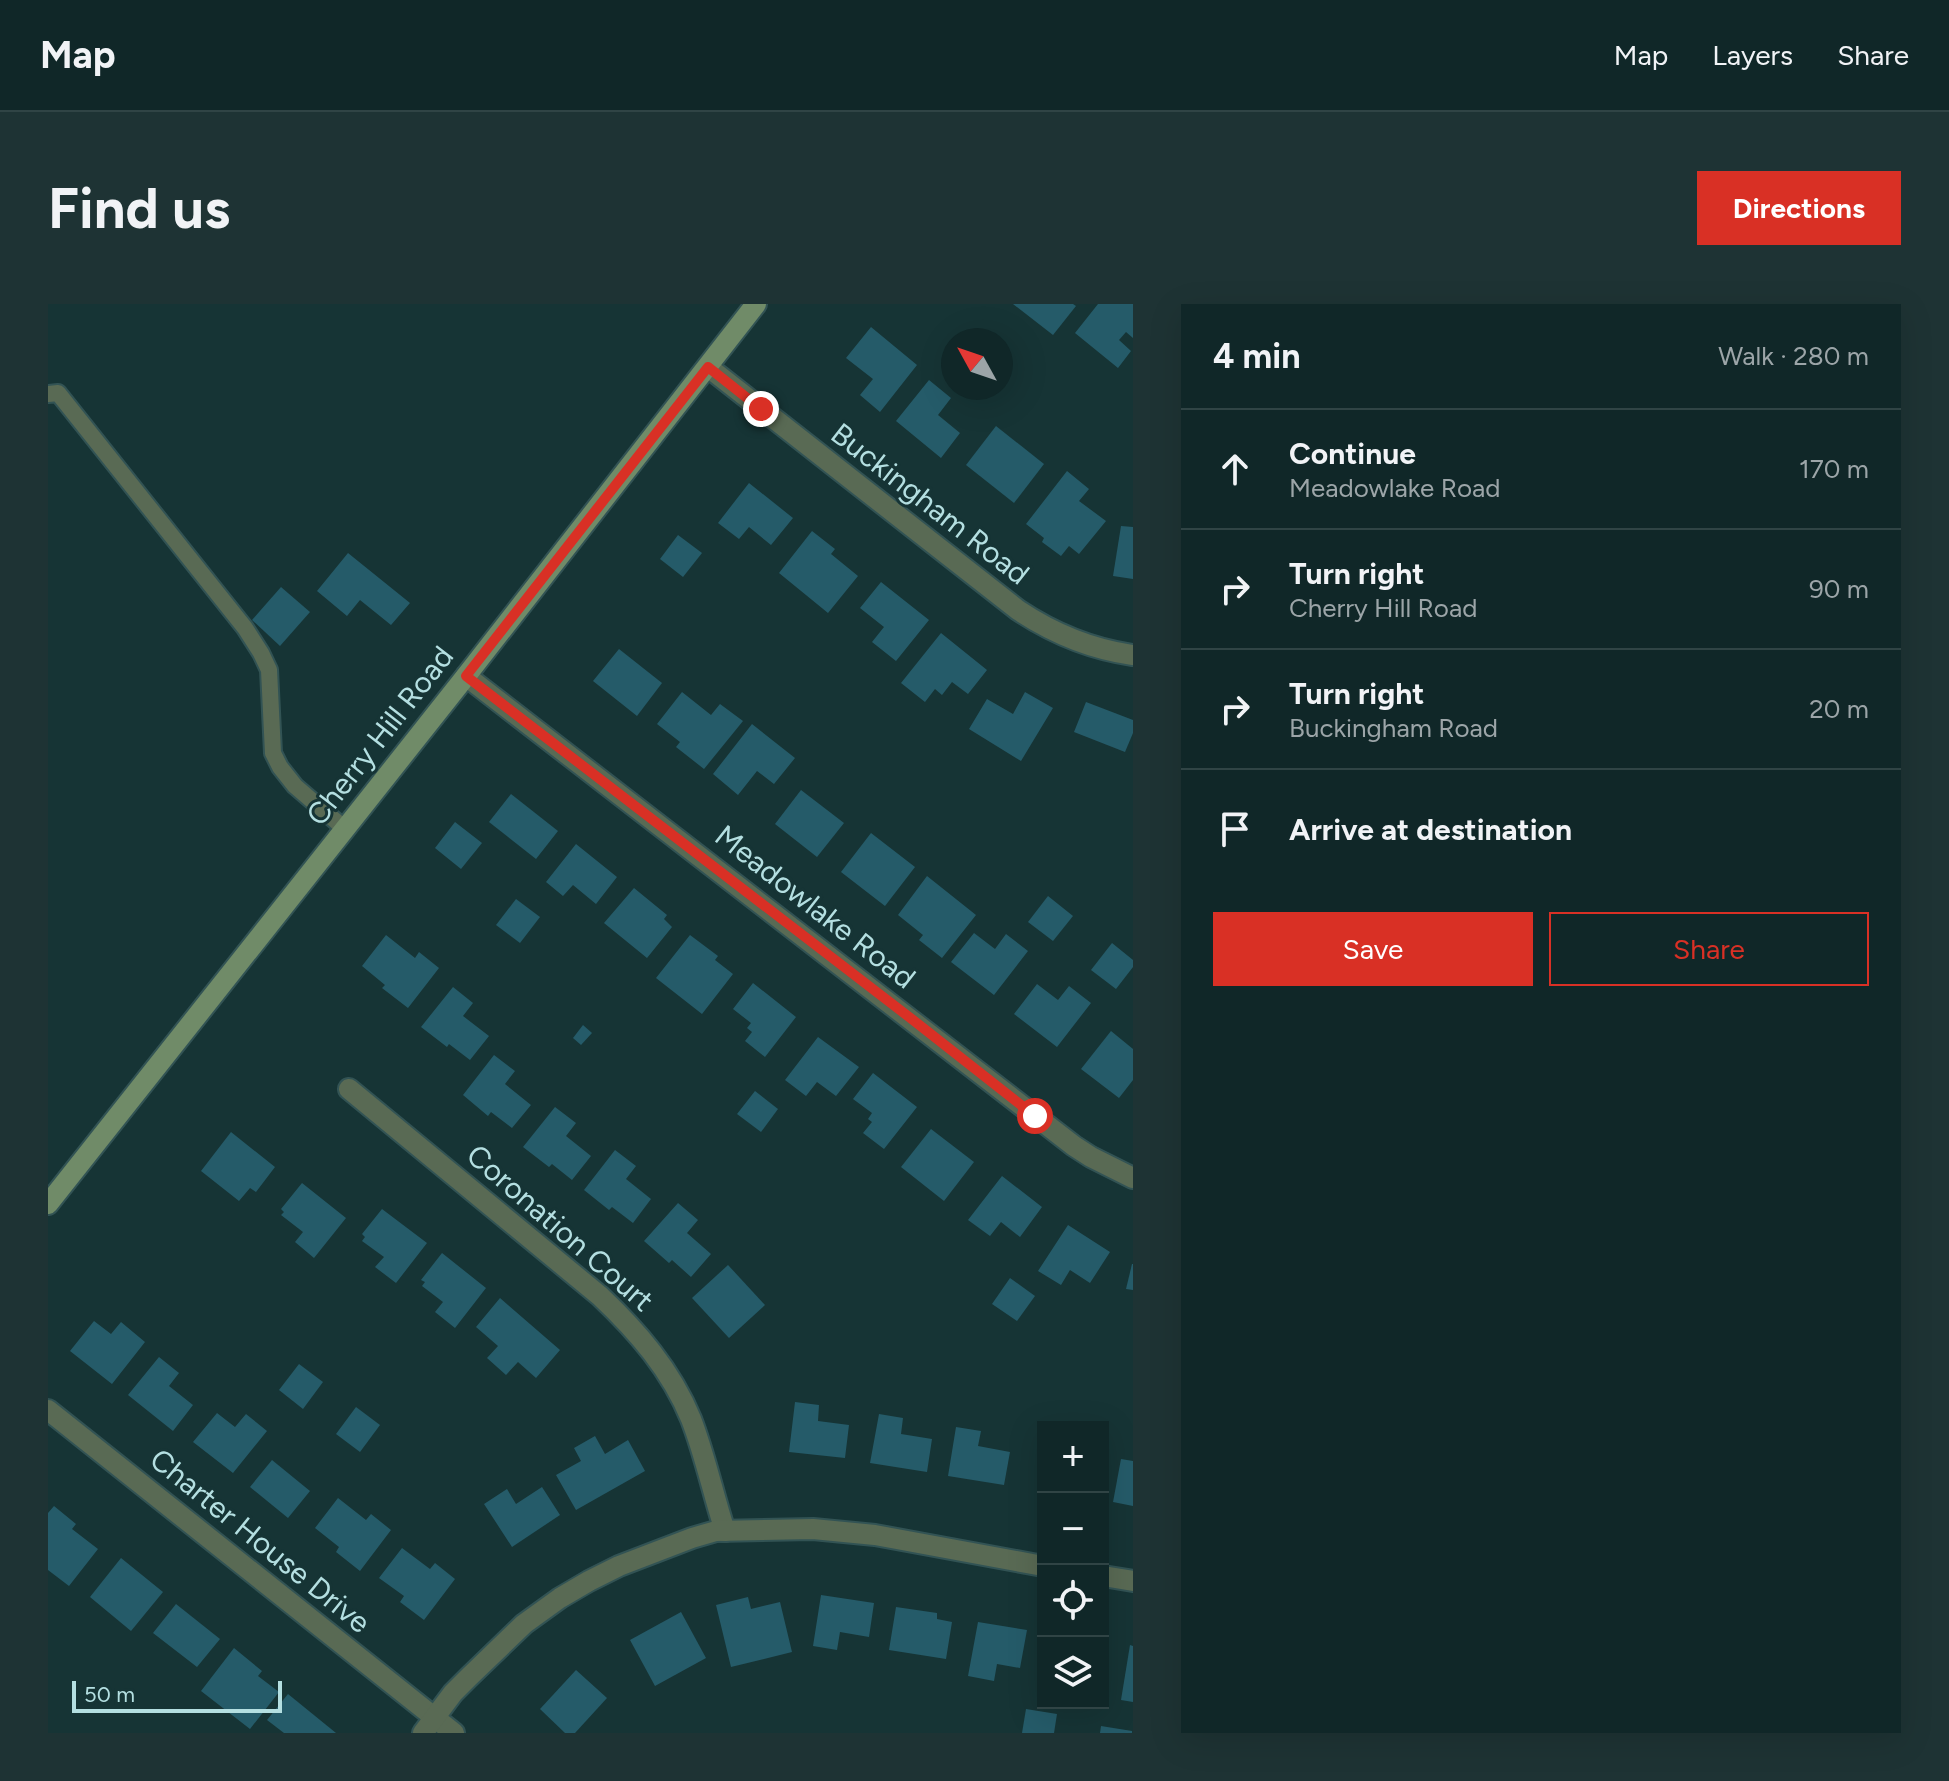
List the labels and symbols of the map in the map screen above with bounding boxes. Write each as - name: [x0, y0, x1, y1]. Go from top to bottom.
- north arrow: [941, 328, 1013, 400]
- route end: [743, 391, 779, 427]
- street label: Buckingham Road: [824, 415, 1037, 592]
- street label: Cherry Hill Road: [298, 639, 461, 833]
- street label: Meadowlake Road: [708, 817, 923, 996]
- route start: [1017, 1098, 1053, 1134]
- street label: Coronation Court: [459, 1136, 661, 1319]
- street label: Charter House Drive: [143, 1440, 378, 1641]
- scale bar: [72, 1677, 282, 1713]

